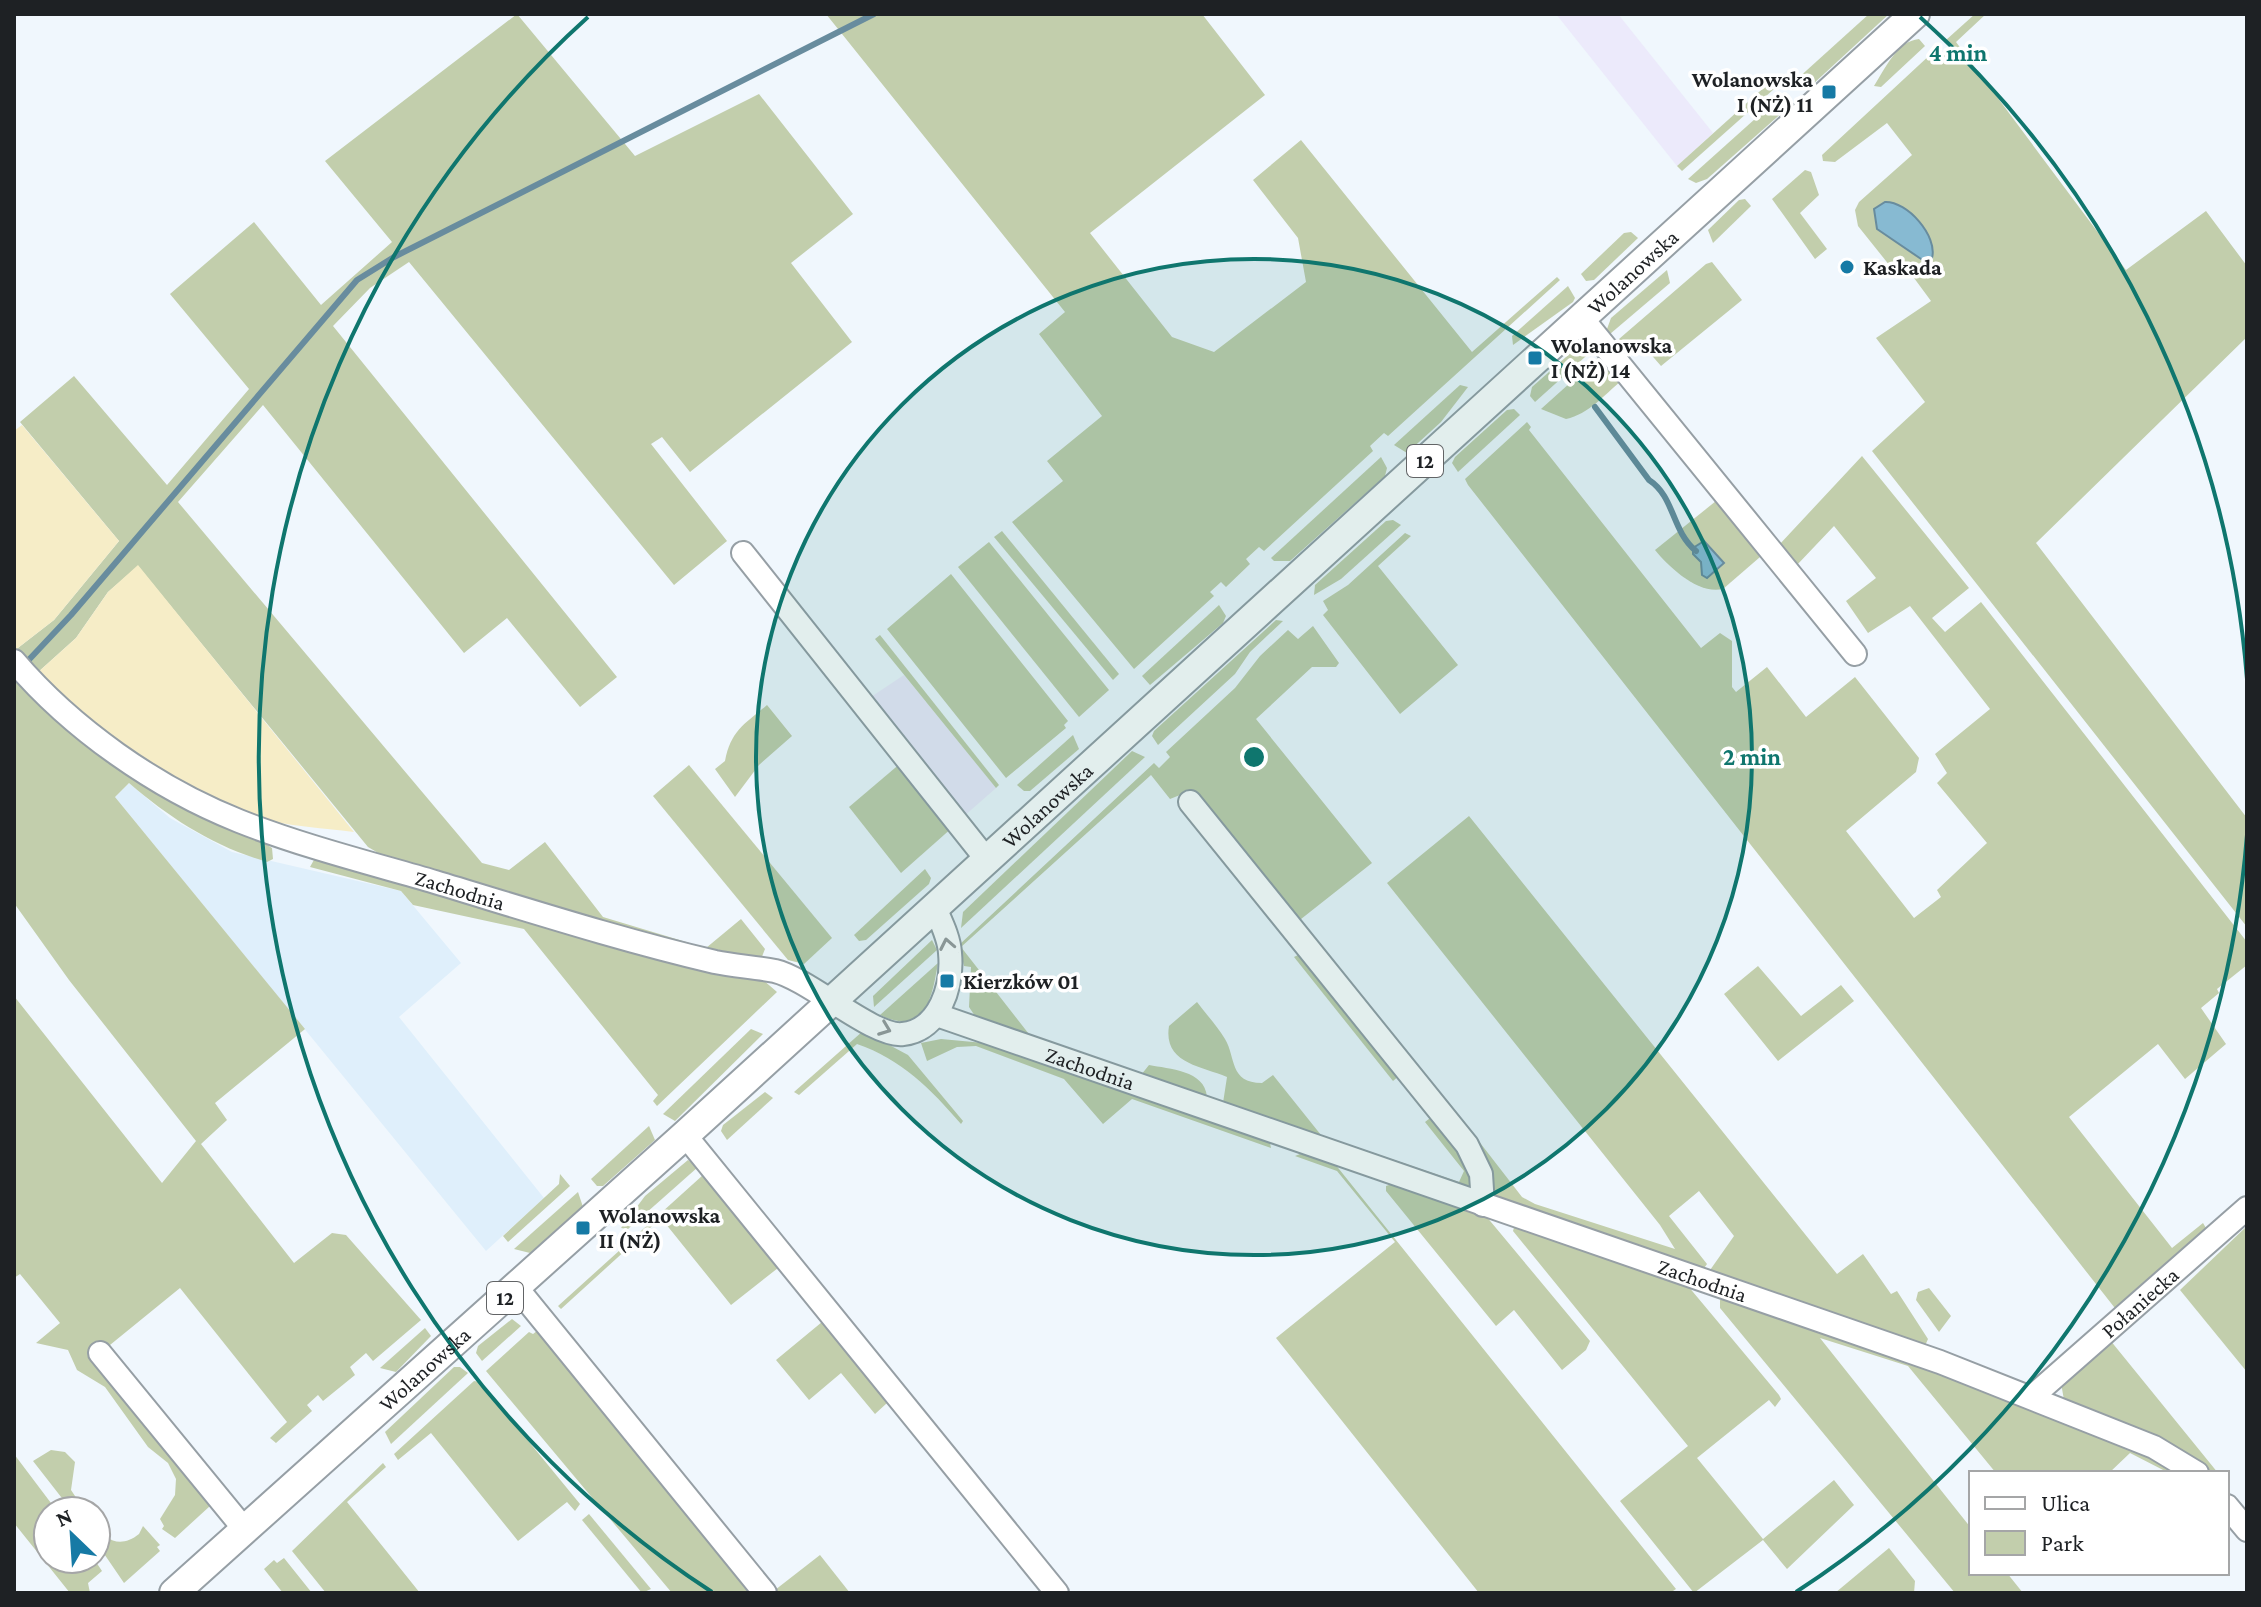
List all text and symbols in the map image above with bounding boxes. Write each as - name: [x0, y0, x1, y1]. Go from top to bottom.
- text: 4 min: [1929, 39, 1988, 66]
- place label: Wolanowska I (NŻ) 11: [1691, 67, 1813, 118]
- marker: Wolanowska I (NŻ) 11: [1820, 83, 1838, 101]
- street label: Wolanowska: [1582, 224, 1683, 320]
- place label: Kaskada: [1863, 255, 1942, 280]
- marker: Kaskada: [1838, 258, 1856, 276]
- place label: Wolanowska I (NŻ) 14: [1550, 333, 1672, 384]
- marker: Wolanowska I (NŻ) 14: [1526, 349, 1544, 367]
- road number: 12: [1407, 445, 1443, 477]
- centre of rings: [1240, 743, 1268, 771]
- text: 2 min: [1723, 743, 1781, 770]
- street label: Wolanowska: [997, 758, 1098, 853]
- street label: Zachodnia: [412, 865, 508, 916]
- one-way arrow: [940, 937, 957, 950]
- place label: Kierzków 01: [963, 969, 1079, 994]
- marker: Kierzków 01: [938, 972, 956, 990]
- one-way arrow: [877, 1019, 891, 1036]
- street label: Zachodnia: [1042, 1041, 1138, 1095]
- place label: Wolanowska II (NŻ): [598, 1203, 720, 1254]
- marker: Wolanowska II (NŻ): [574, 1219, 592, 1237]
- street label: Zachodnia: [1654, 1253, 1750, 1307]
- street label: Połaniecka: [2096, 1262, 2184, 1343]
- road number: 12: [487, 1282, 523, 1314]
- street label: Wolanowska: [374, 1322, 475, 1417]
- legend: [1969, 1471, 2229, 1575]
- text: Ulica: [2041, 1489, 2090, 1516]
- north arrow: [32, 1495, 112, 1575]
- text: N: [52, 1503, 76, 1532]
- text: Park: [2041, 1529, 2084, 1556]

